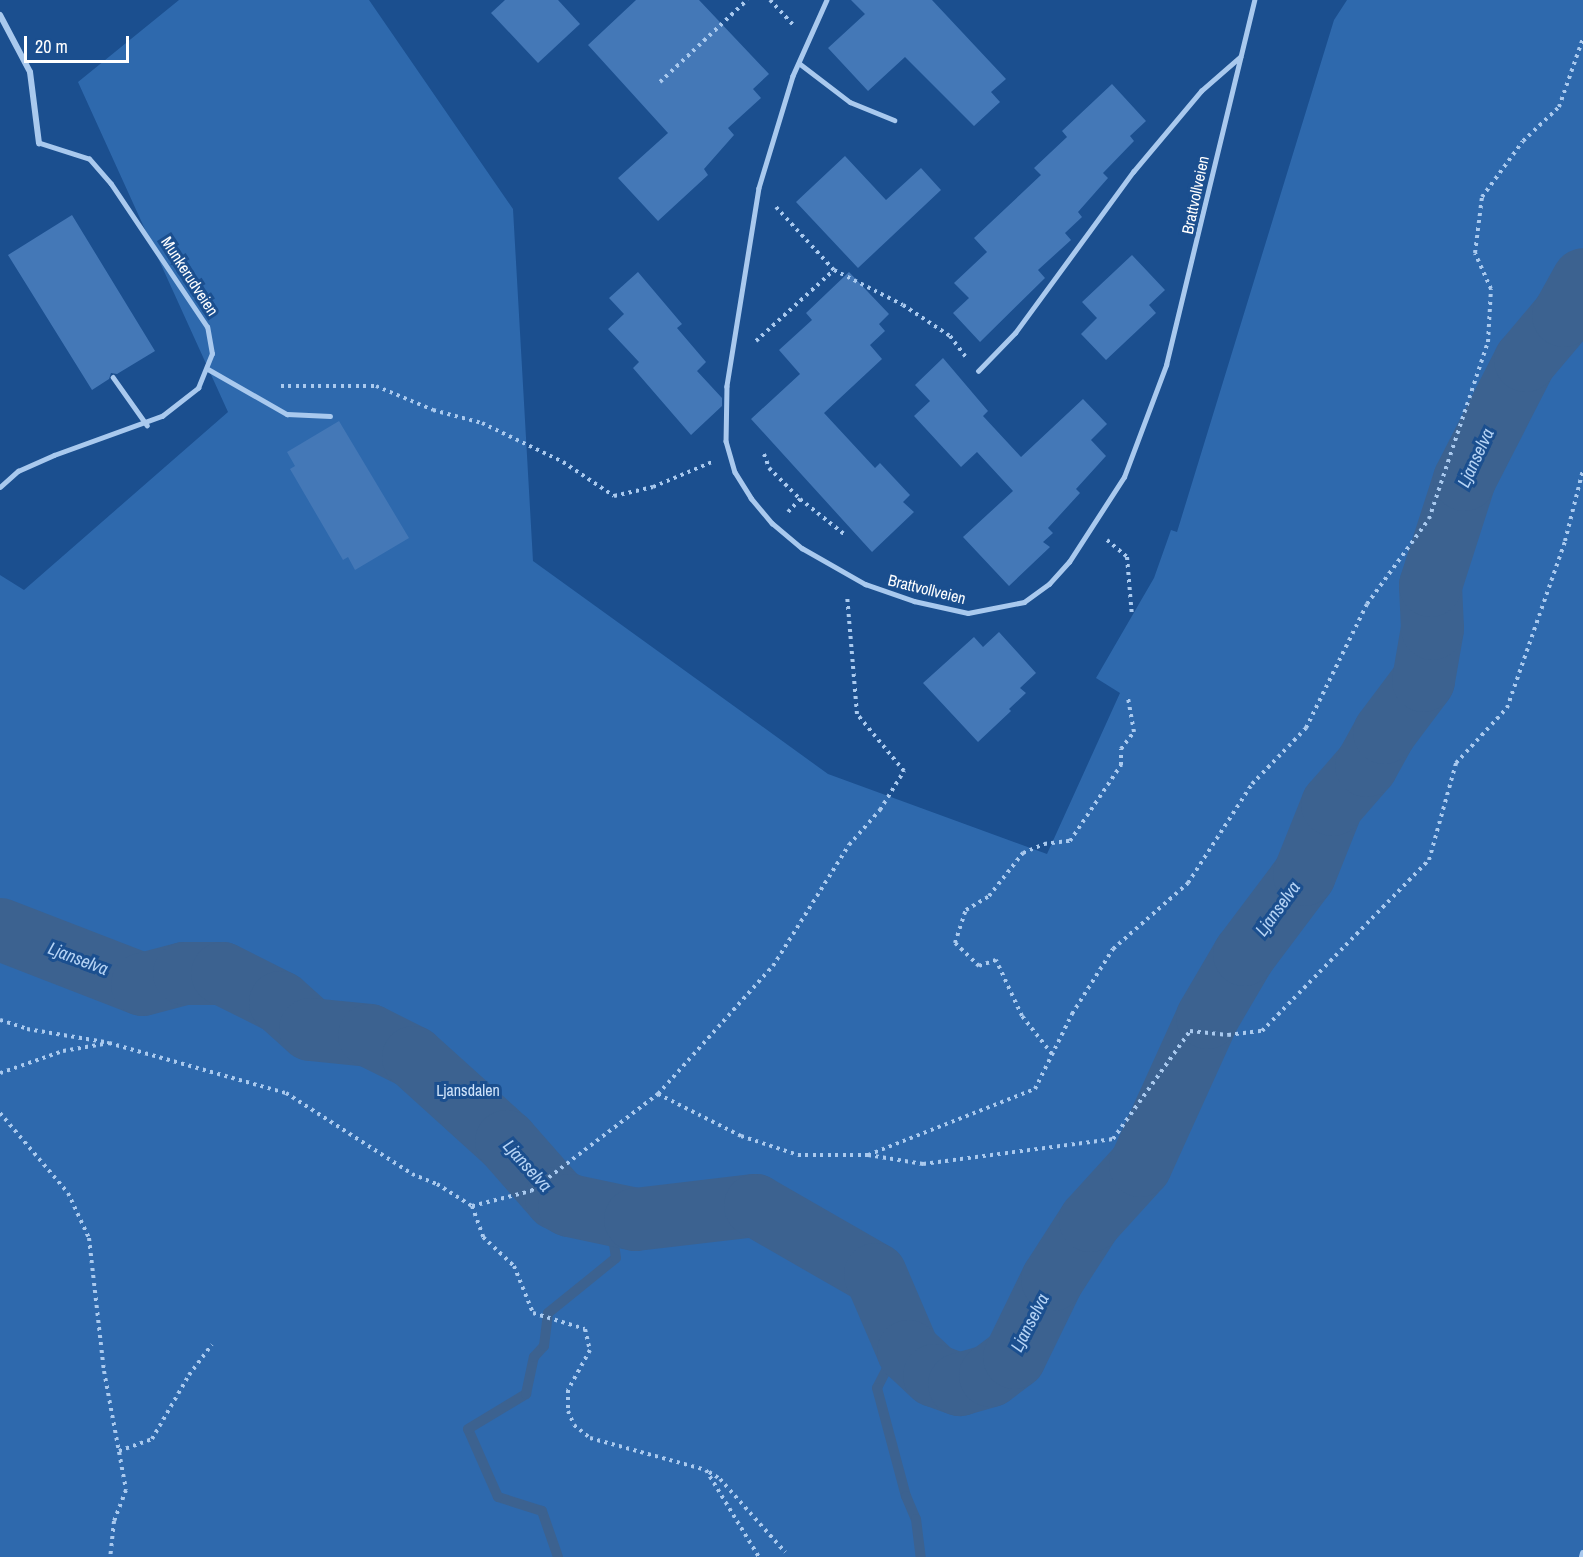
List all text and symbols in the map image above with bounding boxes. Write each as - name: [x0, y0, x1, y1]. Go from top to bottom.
- scale bar: [27, 24, 132, 62]
- text: 20 m: [35, 34, 68, 59]
- street label: Brattvollveien: [1177, 154, 1213, 236]
- street label: Munkerudveien: [157, 233, 223, 319]
- water label: Ljanselva: [1453, 425, 1499, 491]
- street label: Brattvollveien: [886, 570, 968, 608]
- water label: Ljanselva: [1251, 877, 1305, 941]
- water label: Ljanselva: [45, 938, 111, 980]
- park label: Ljansdalen: [436, 1080, 500, 1100]
- water label: Ljanselva: [498, 1136, 556, 1196]
- water label: Ljanselva: [1006, 1290, 1054, 1356]

